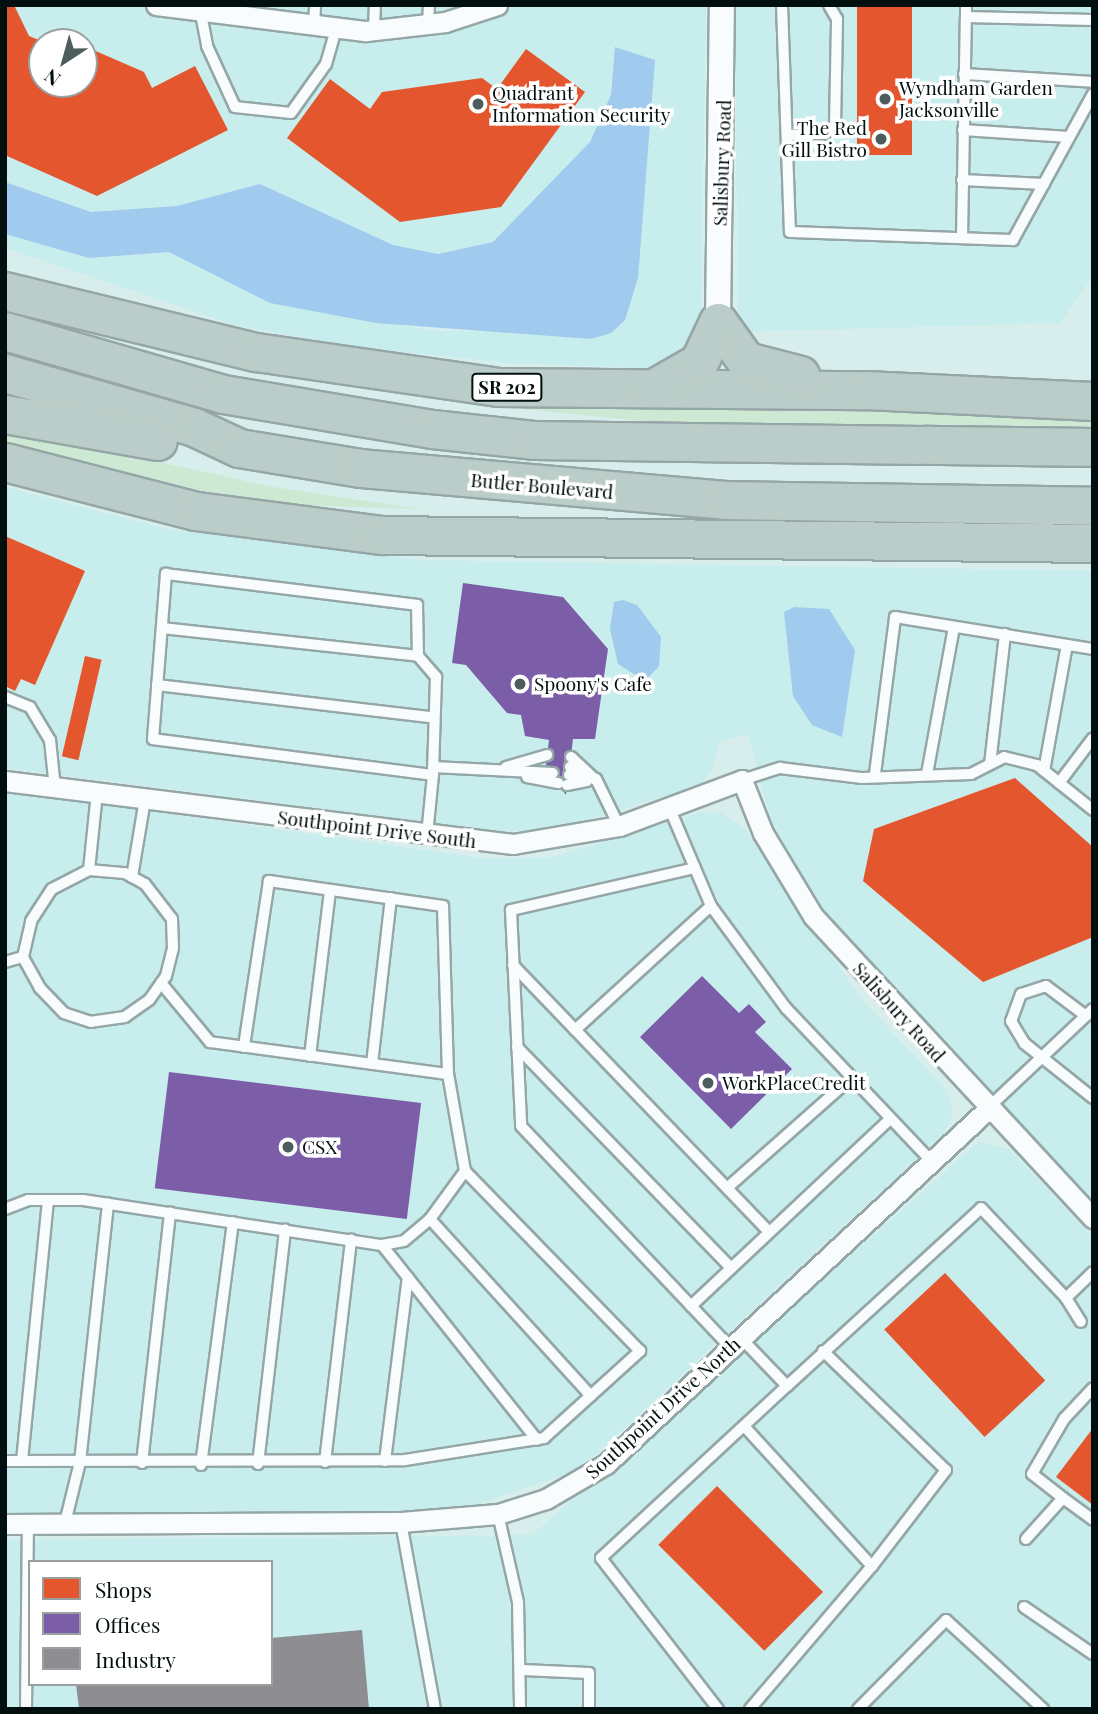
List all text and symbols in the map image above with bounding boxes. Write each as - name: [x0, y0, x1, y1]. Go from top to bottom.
- north arrow: [28, 28, 98, 98]
- text: N: [39, 64, 65, 93]
- place label: Wyndham Garden Jacksonville: [899, 77, 1053, 121]
- place label: Quadrant Information Security: [492, 82, 670, 126]
- marker: Wyndham Garden Jacksonville: [877, 91, 893, 107]
- marker: Quadrant Information Security: [470, 96, 486, 112]
- street label: Salisbury Road: [708, 99, 736, 227]
- place label: The Red Gill Bistro: [781, 117, 867, 161]
- marker: The Red Gill Bistro: [873, 131, 889, 147]
- road number: SR 202: [470, 372, 544, 402]
- street label: Butler Boulevard: [470, 468, 614, 504]
- place label: Spoony's Cafe: [534, 673, 652, 695]
- marker: Spoony's Cafe: [512, 676, 528, 692]
- street label: Southpoint Drive South: [276, 805, 478, 853]
- street label: Salisbury Road: [848, 957, 950, 1067]
- place label: WorkPlaceCredit: [722, 1072, 866, 1094]
- marker: WorkPlaceCredit: [700, 1075, 716, 1091]
- place label: CSX: [302, 1136, 337, 1158]
- marker: CSX: [280, 1139, 296, 1155]
- street label: Southpoint Drive North: [581, 1332, 745, 1484]
- legend: [28, 1560, 273, 1686]
- text: Shops: [95, 1575, 152, 1603]
- text: Offices: [95, 1610, 160, 1638]
- text: Industry: [95, 1645, 176, 1673]

